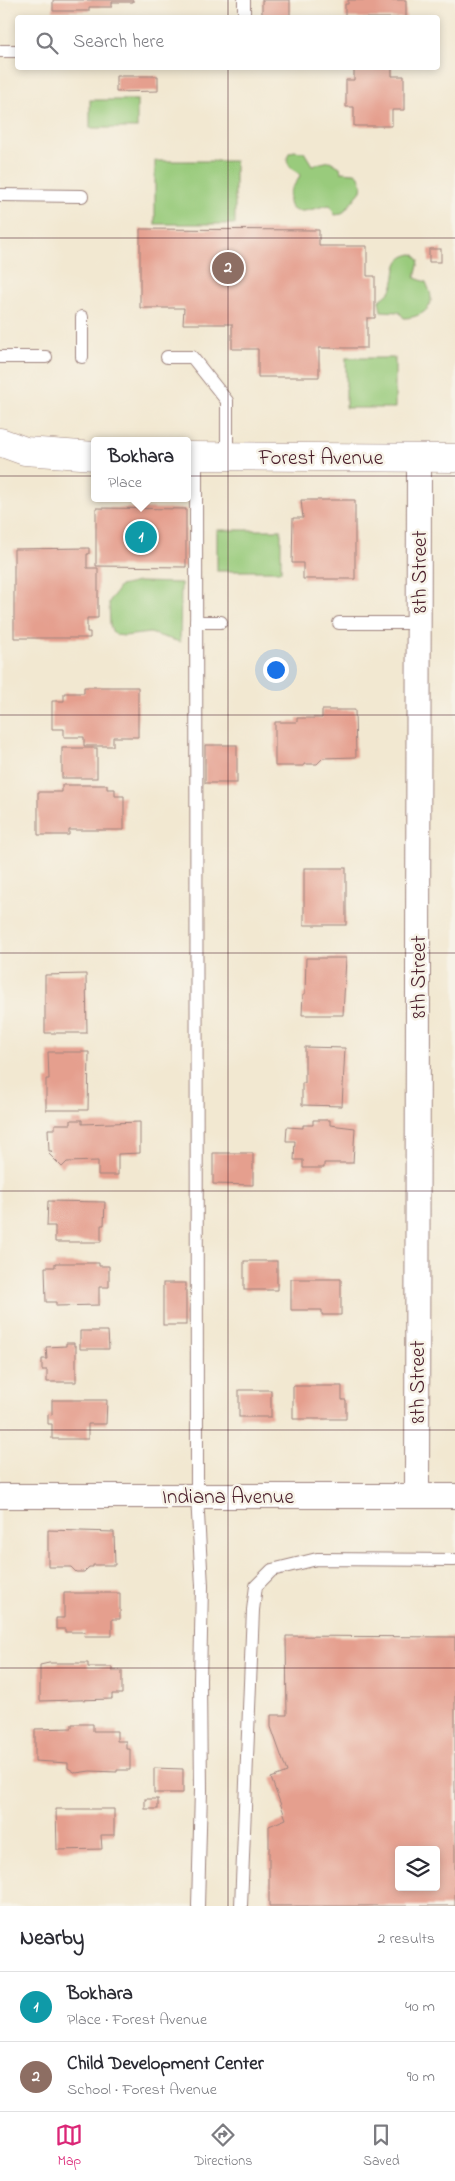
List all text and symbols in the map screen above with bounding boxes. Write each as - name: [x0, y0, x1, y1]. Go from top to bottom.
- search box: [15, 15, 440, 70]
- icon: search: [33, 29, 61, 57]
- text: Search here: [73, 29, 164, 56]
- pin: 2: [212, 249, 244, 287]
- popup: [91, 437, 191, 502]
- text: Bokhara: [108, 444, 174, 471]
- street label: Forest Avenue: [258, 444, 384, 474]
- text: Place: [108, 471, 142, 495]
- pin: 1: [125, 518, 157, 556]
- street label: 8th Street: [406, 530, 436, 614]
- your location: [263, 657, 289, 683]
- street label: 8th Street: [405, 935, 435, 1019]
- street label: 8th Street: [404, 1340, 434, 1424]
- street label: Indiana Avenue: [162, 1483, 295, 1513]
- map controls: [395, 1846, 440, 1891]
- button: layers: [395, 1846, 440, 1891]
- text: Nearby: [20, 1924, 84, 1954]
- text: 2 results: [377, 1927, 435, 1951]
- text: Bokhara: [67, 1981, 133, 2008]
- text: 1: [33, 1995, 39, 2019]
- text: 40 m: [405, 1995, 435, 2019]
- text: Place · Forest Avenue: [67, 2008, 207, 2032]
- text: Child Development Center: [67, 2051, 264, 2078]
- text: 2: [32, 2065, 40, 2089]
- text: 90 m: [407, 2065, 435, 2089]
- text: School · Forest Avenue: [67, 2078, 217, 2102]
- tab: Map: [55, 2121, 83, 2172]
- tab: Directions: [194, 2121, 252, 2172]
- tab: Saved: [363, 2121, 400, 2172]

